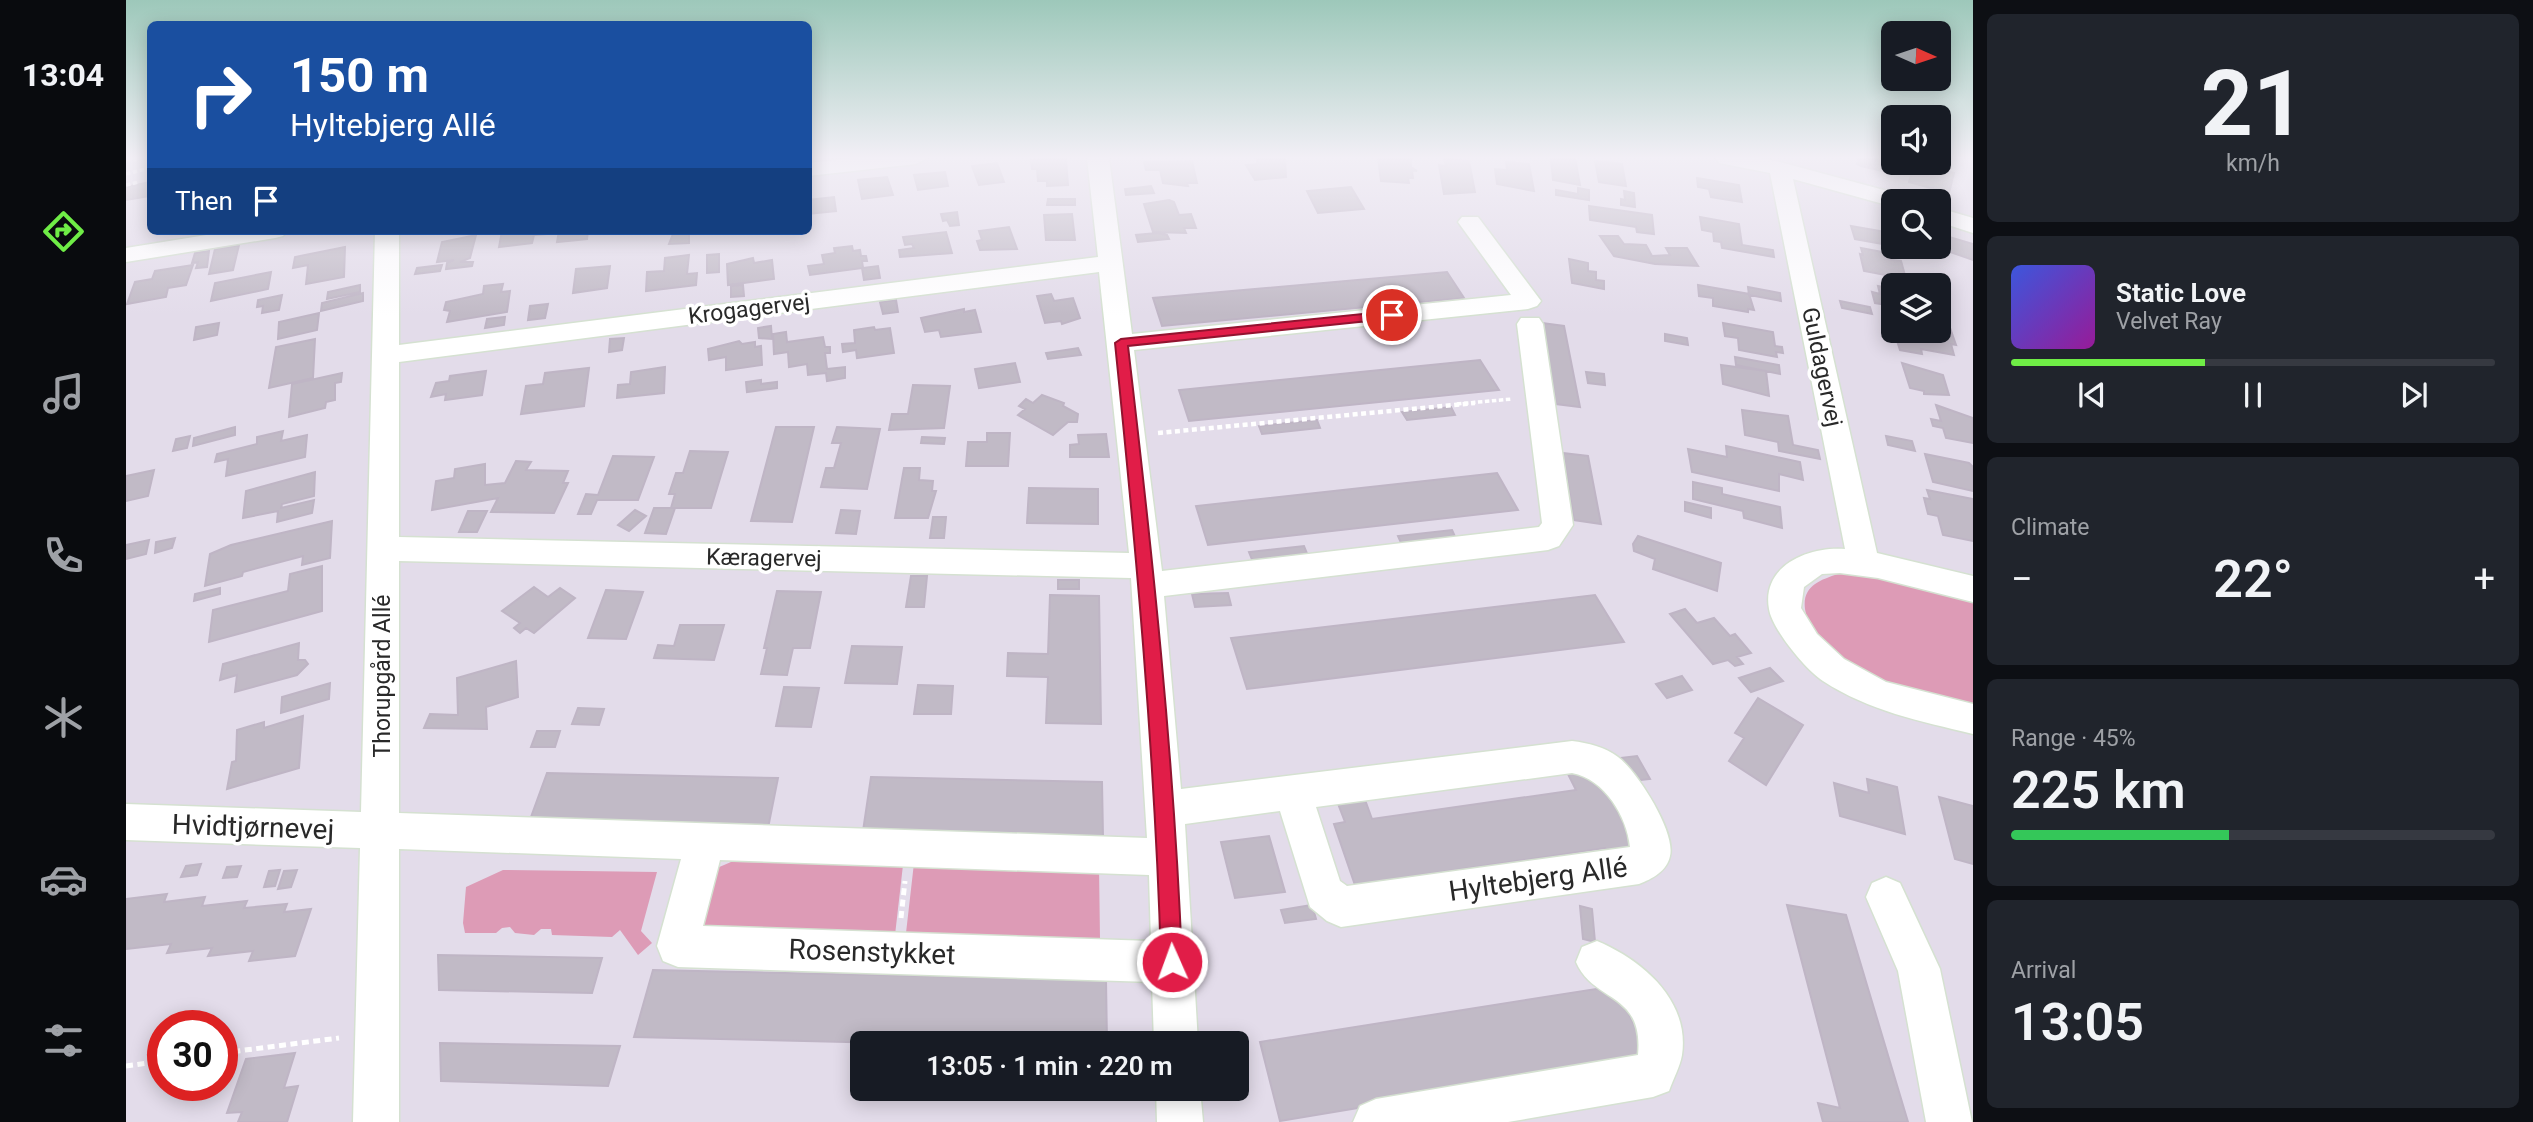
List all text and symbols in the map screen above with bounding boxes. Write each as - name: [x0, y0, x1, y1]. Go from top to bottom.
- north arrow: [1881, 21, 1951, 91]
- map controls: [1881, 21, 1951, 343]
- text: 150 m: [290, 47, 429, 104]
- icon: right: [175, 49, 266, 140]
- text: 21: [2201, 51, 2305, 157]
- text: 13:04: [22, 56, 104, 94]
- button: sound: [1881, 105, 1951, 175]
- text: Hyltebjerg Allé: [290, 106, 496, 144]
- text: km/h: [2226, 150, 2280, 177]
- icon: arrive: [247, 182, 285, 220]
- text: Then: [175, 186, 233, 216]
- button: search: [1881, 189, 1951, 259]
- icon: directions: [39, 207, 88, 256]
- button: layers: [1881, 273, 1951, 343]
- text: Static Love: [2116, 278, 2246, 308]
- pin: [1362, 285, 1422, 345]
- street label: Krogagervej: [687, 288, 811, 330]
- icon: arrive: [1373, 296, 1411, 334]
- street label: Guldagervej: [1796, 305, 1848, 429]
- text: Velvet Ray: [2116, 308, 2222, 335]
- icon: music: [39, 369, 88, 418]
- icon: previous: [2073, 376, 2111, 414]
- icon: pause: [2234, 376, 2272, 414]
- icon: next: [2395, 376, 2433, 414]
- text: Climate: [2011, 514, 2090, 541]
- icon: phone: [39, 531, 88, 580]
- street label: Kæragervej: [706, 543, 822, 573]
- text: 22°: [2213, 549, 2293, 610]
- text: −: [2011, 557, 2033, 601]
- text: +: [2473, 557, 2495, 601]
- street label: Thorupgård Allé: [369, 595, 396, 757]
- icon: climate: [39, 693, 88, 742]
- text: Range · 45%: [2011, 725, 2136, 752]
- text: 225 km: [2011, 760, 2186, 821]
- street label: Hvidtjørnevej: [171, 808, 335, 846]
- street label: Hyltebjerg Allé: [1447, 850, 1629, 908]
- icon: car: [39, 855, 88, 904]
- position arrow: [1135, 925, 1209, 999]
- street label: Rosenstykket: [788, 933, 956, 971]
- text: Arrival: [2011, 957, 2076, 984]
- text: 13:05: [2011, 992, 2144, 1053]
- speed limit sign: 30: [147, 1010, 238, 1101]
- icon: filters: [39, 1016, 88, 1065]
- text: 13:05 · 1 min · 220 m: [926, 1051, 1173, 1081]

